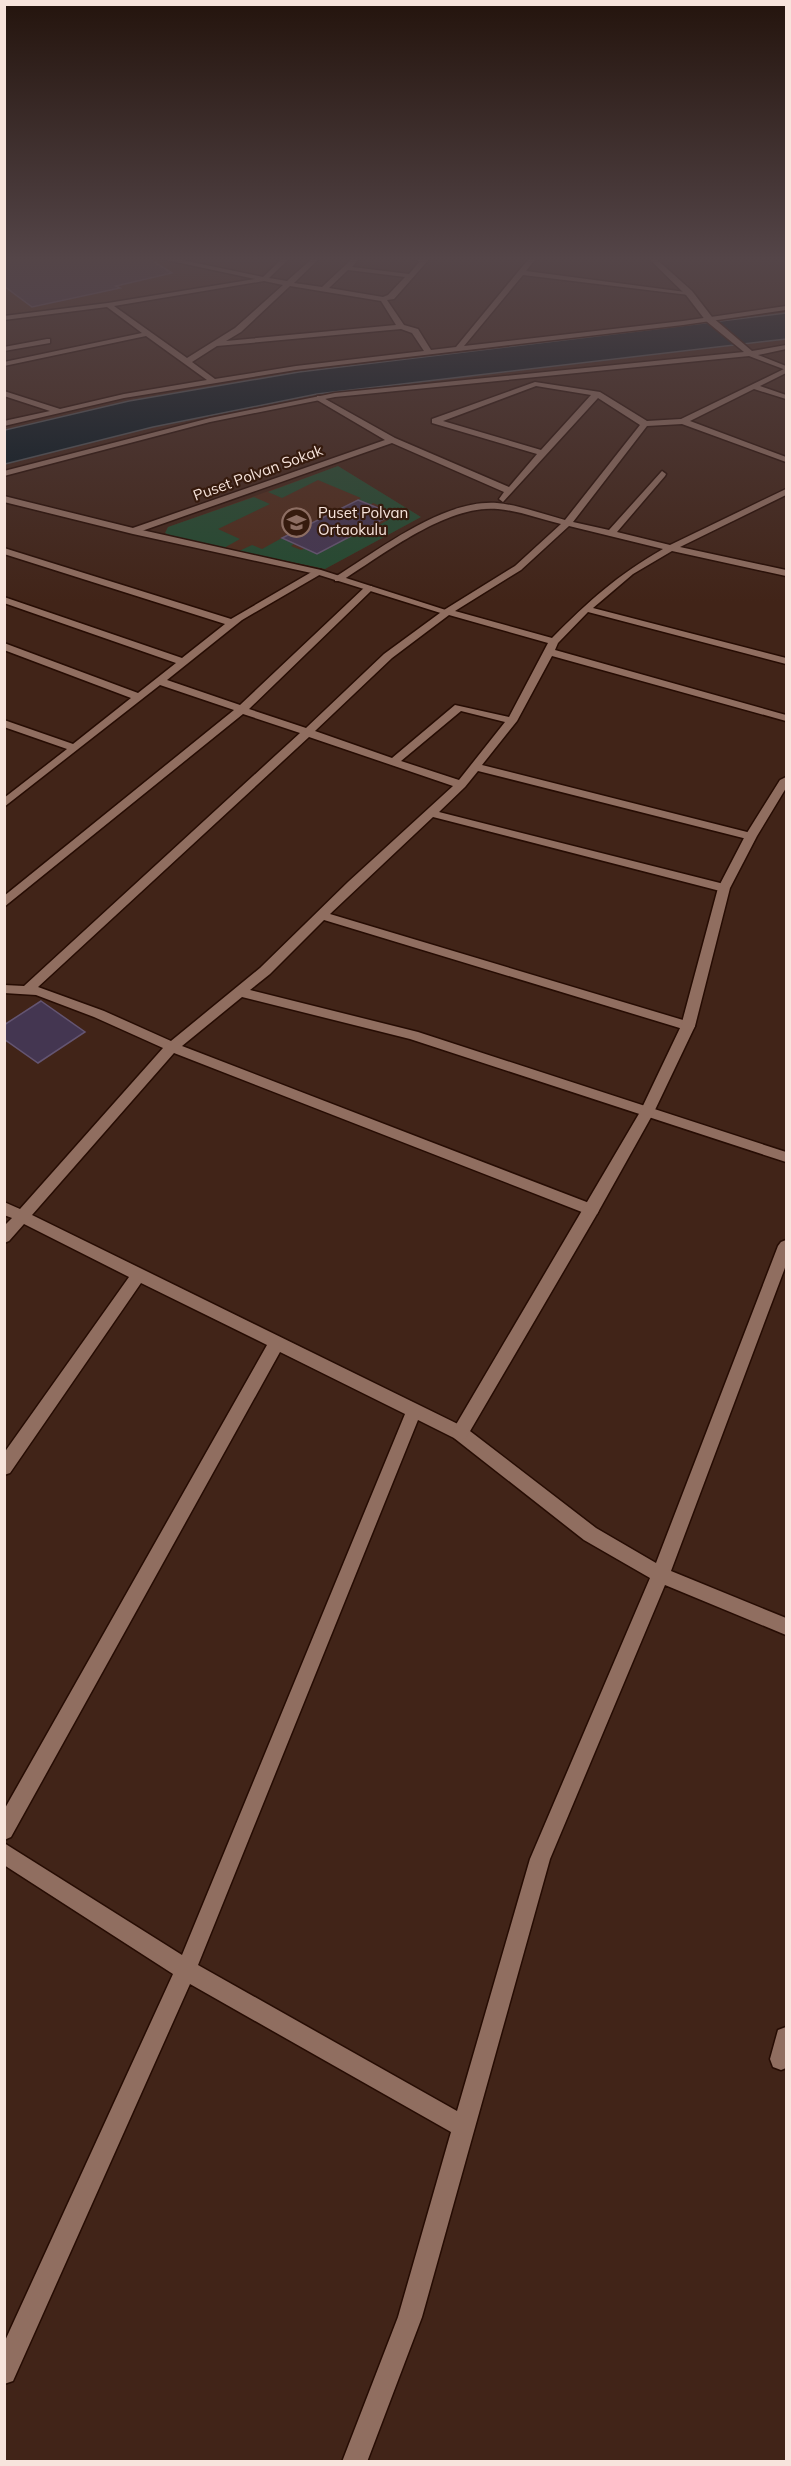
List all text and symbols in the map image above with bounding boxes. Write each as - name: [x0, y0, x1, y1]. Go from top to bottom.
- street label: Puset Polvan Sokak: [190, 440, 325, 505]
- place label: Puset Polvan Ortaokulu: [318, 503, 408, 539]
- school or university icon: Puset Polvan Ortaokulu: [281, 506, 313, 538]

